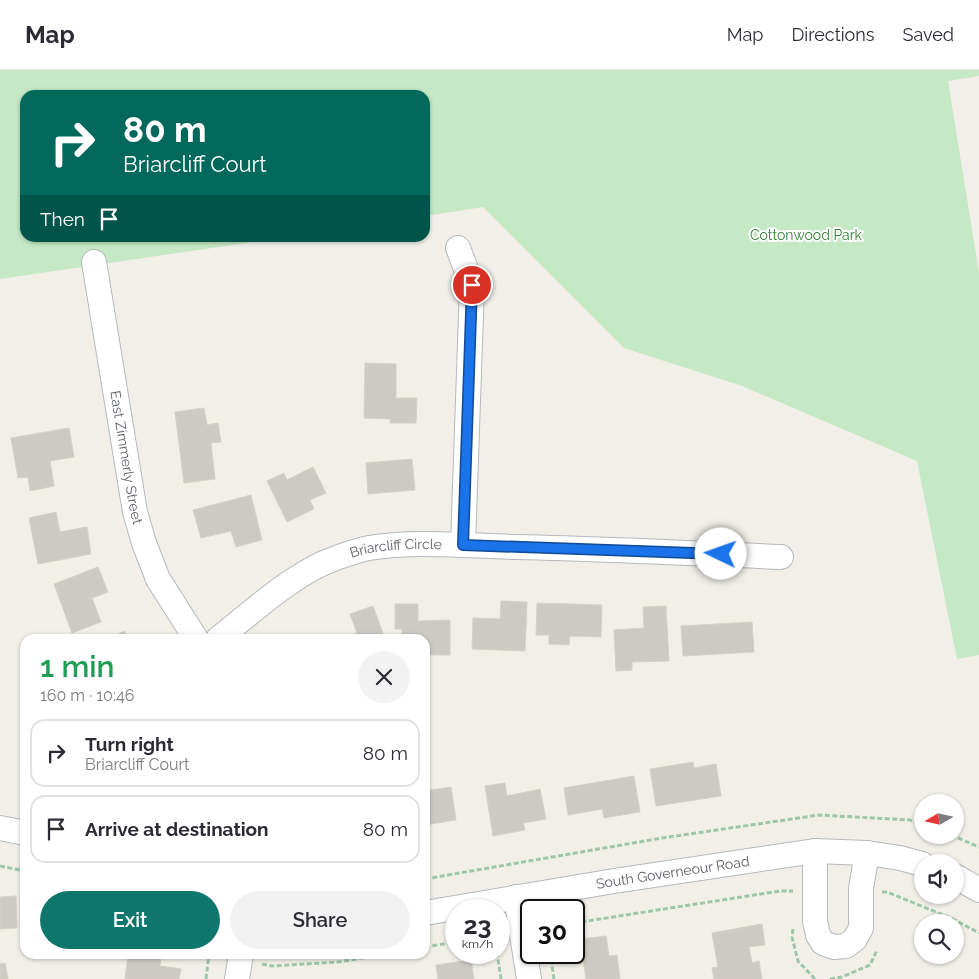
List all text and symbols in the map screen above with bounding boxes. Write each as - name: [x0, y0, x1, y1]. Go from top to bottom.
- text: Map: [25, 20, 75, 49]
- text: Map: [727, 24, 763, 45]
- text: Directions: [791, 24, 875, 45]
- text: Saved: [903, 24, 954, 45]
- text: 80 m: [123, 109, 207, 150]
- icon: right: [40, 110, 105, 175]
- text: Briarcliff Court: [123, 151, 267, 177]
- icon: arrive: [95, 205, 123, 233]
- text: Then: [40, 208, 85, 230]
- park label: Cottonwood Park: [750, 227, 863, 243]
- pin: [451, 264, 493, 306]
- icon: arrive: [458, 271, 486, 299]
- street label: East Zimmerly Street: [107, 389, 146, 526]
- position arrow: [694, 527, 746, 579]
- street label: Briarcliff Circle: [348, 536, 442, 561]
- text: 1 min: [40, 649, 115, 684]
- button: close: [358, 651, 410, 703]
- text: 160 m · 10:46: [40, 686, 134, 705]
- text: Turn right: [85, 733, 174, 755]
- icon: right: [42, 739, 70, 767]
- text: 80 m: [363, 742, 408, 764]
- text: Briarcliff Court: [85, 755, 189, 774]
- north arrow: [914, 794, 964, 844]
- map controls: [914, 794, 964, 964]
- icon: arrive: [42, 815, 70, 843]
- text: Arrive at destination: [85, 818, 269, 840]
- text: 80 m: [363, 818, 408, 840]
- street label: South Governeour Road: [595, 853, 750, 892]
- button: sound: [914, 854, 964, 904]
- button: Exit: [40, 891, 220, 949]
- button: Share: [230, 891, 410, 949]
- speed limit sign: 30: [520, 899, 585, 964]
- text: 23: [463, 910, 492, 940]
- button: search: [914, 914, 964, 964]
- text: km/h: [462, 937, 493, 951]

